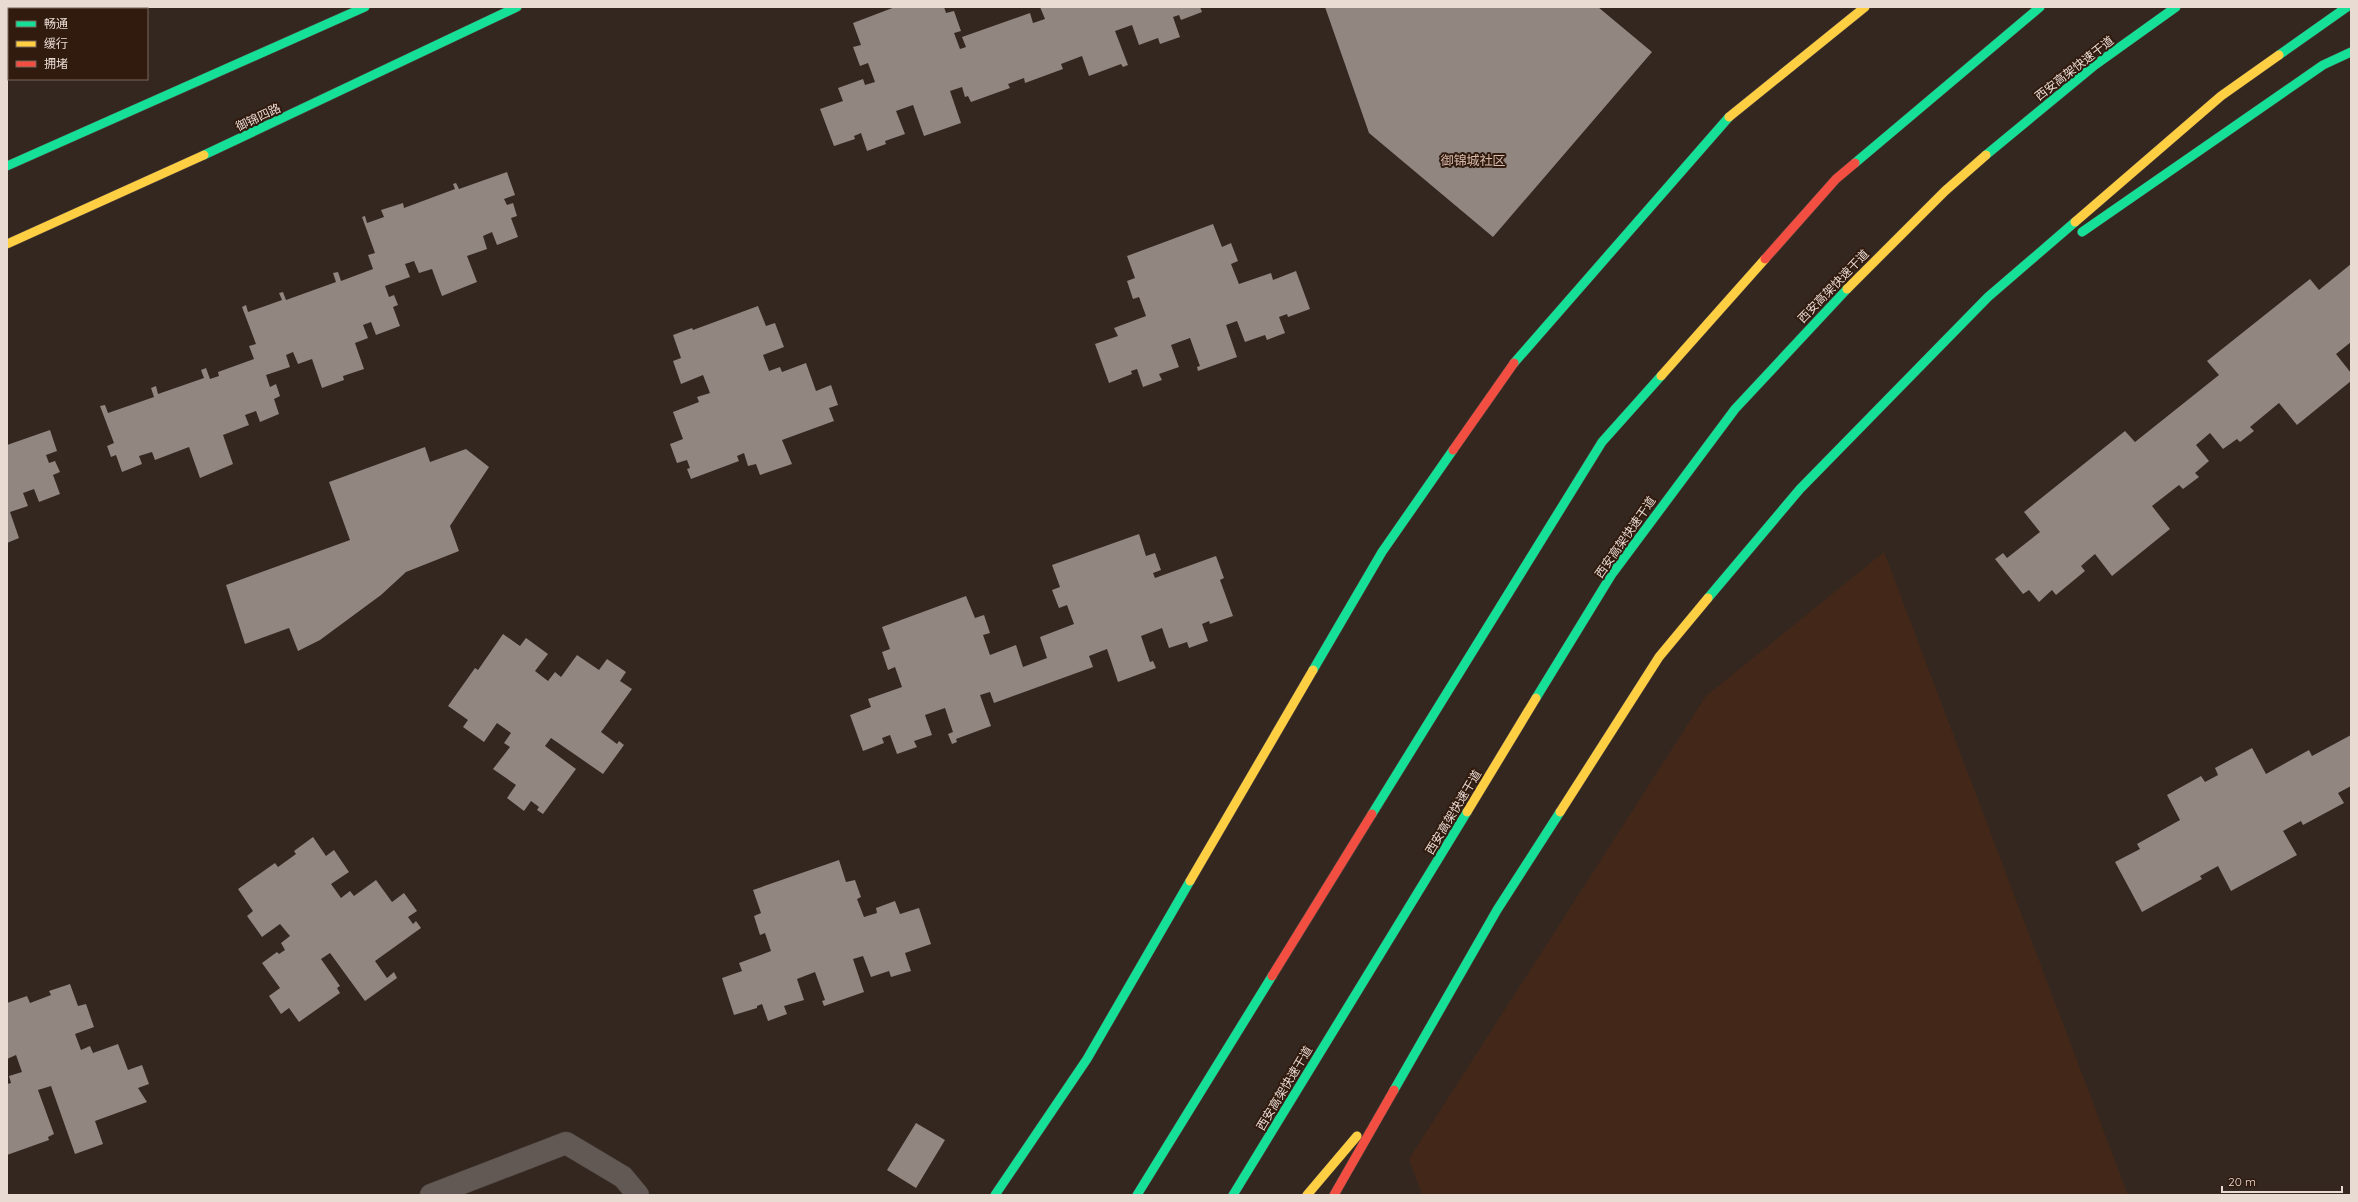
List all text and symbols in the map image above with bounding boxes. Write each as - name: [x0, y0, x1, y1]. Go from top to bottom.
- legend: [8, 8, 148, 80]
- text: 畅通: [44, 16, 68, 31]
- street label: 西安高架快速干道: [2032, 33, 2116, 103]
- text: 缓行: [44, 36, 68, 51]
- text: 拥堵: [44, 56, 68, 71]
- street label: 御锦四路: [233, 100, 283, 134]
- district label: 御锦城社区: [1440, 152, 1506, 168]
- street label: 西安高架快速干道: [1794, 246, 1872, 326]
- street label: 西安高架快速干道: [1591, 493, 1659, 581]
- street label: 西安高架快速干道: [1422, 767, 1484, 857]
- street label: 西安高架快速干道: [1253, 1043, 1315, 1133]
- scale bar: [2222, 1168, 2342, 1194]
- text: 20 m: [2228, 1174, 2256, 1189]

